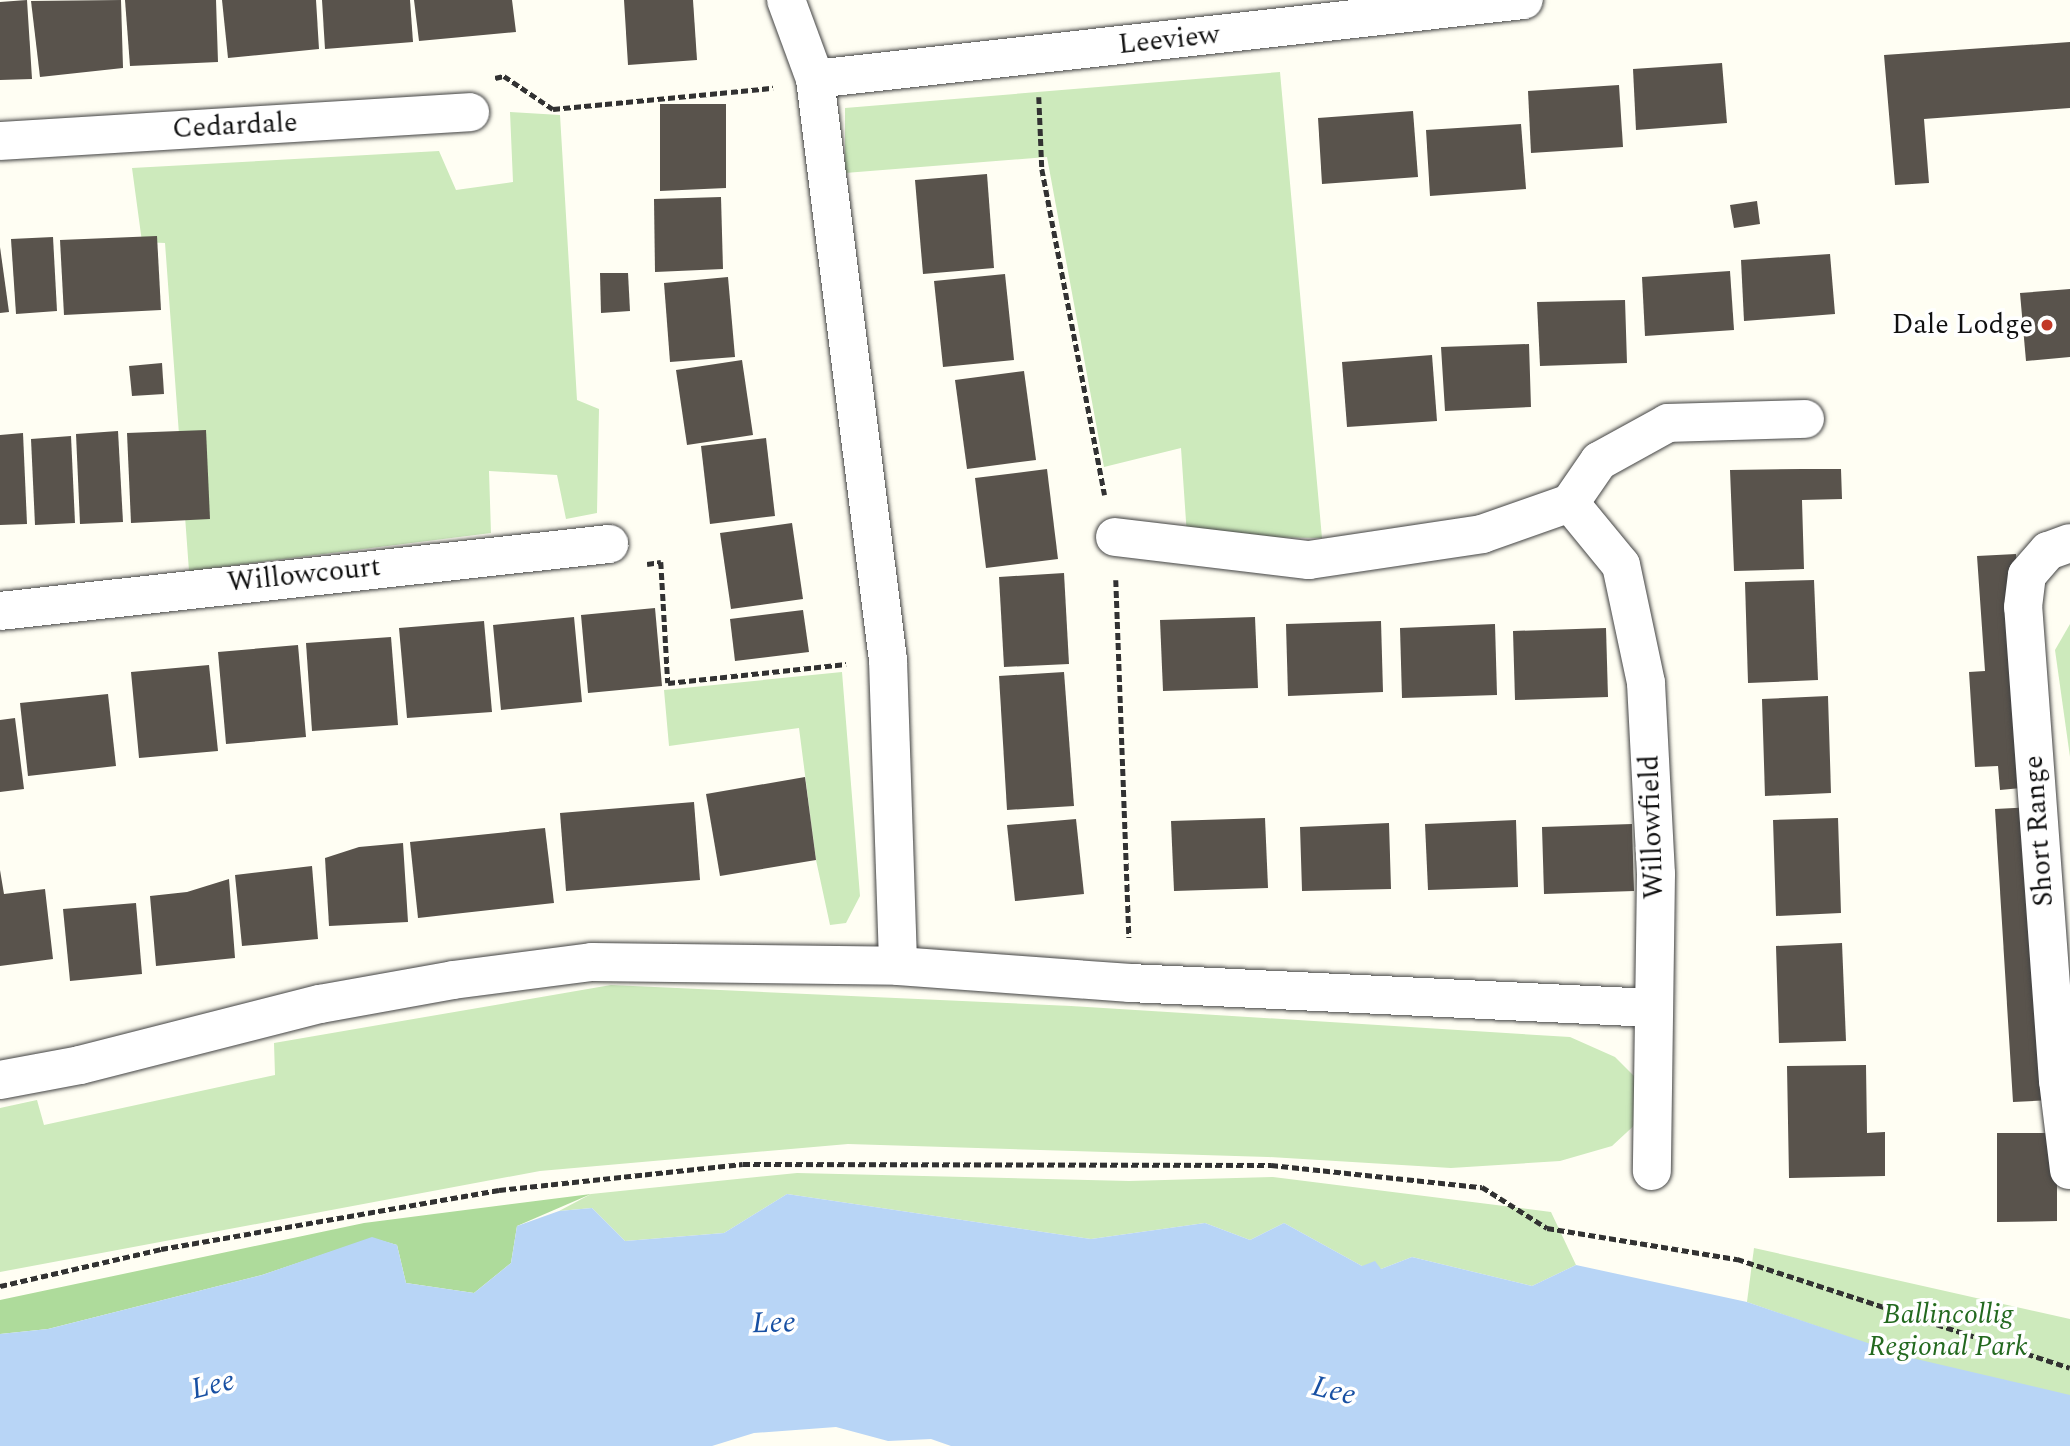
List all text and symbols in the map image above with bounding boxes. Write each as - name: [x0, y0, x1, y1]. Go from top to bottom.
- street label: Leeview: [1117, 18, 1221, 62]
- street label: Cedardale: [172, 106, 298, 146]
- place label: Dale Lodge: [1892, 308, 2033, 342]
- marker: Dale Lodge: [2039, 317, 2055, 333]
- street label: Willowcourt: [226, 550, 382, 600]
- street label: Willowfield: [1633, 754, 1671, 900]
- street label: Short Range: [2017, 754, 2061, 908]
- park label: Ballincollig Regional Park: [1868, 1298, 2028, 1364]
- water label: Lee: [752, 1305, 796, 1341]
- water label: Lee: [187, 1362, 239, 1408]
- water label: Lee: [1308, 1368, 1360, 1414]

